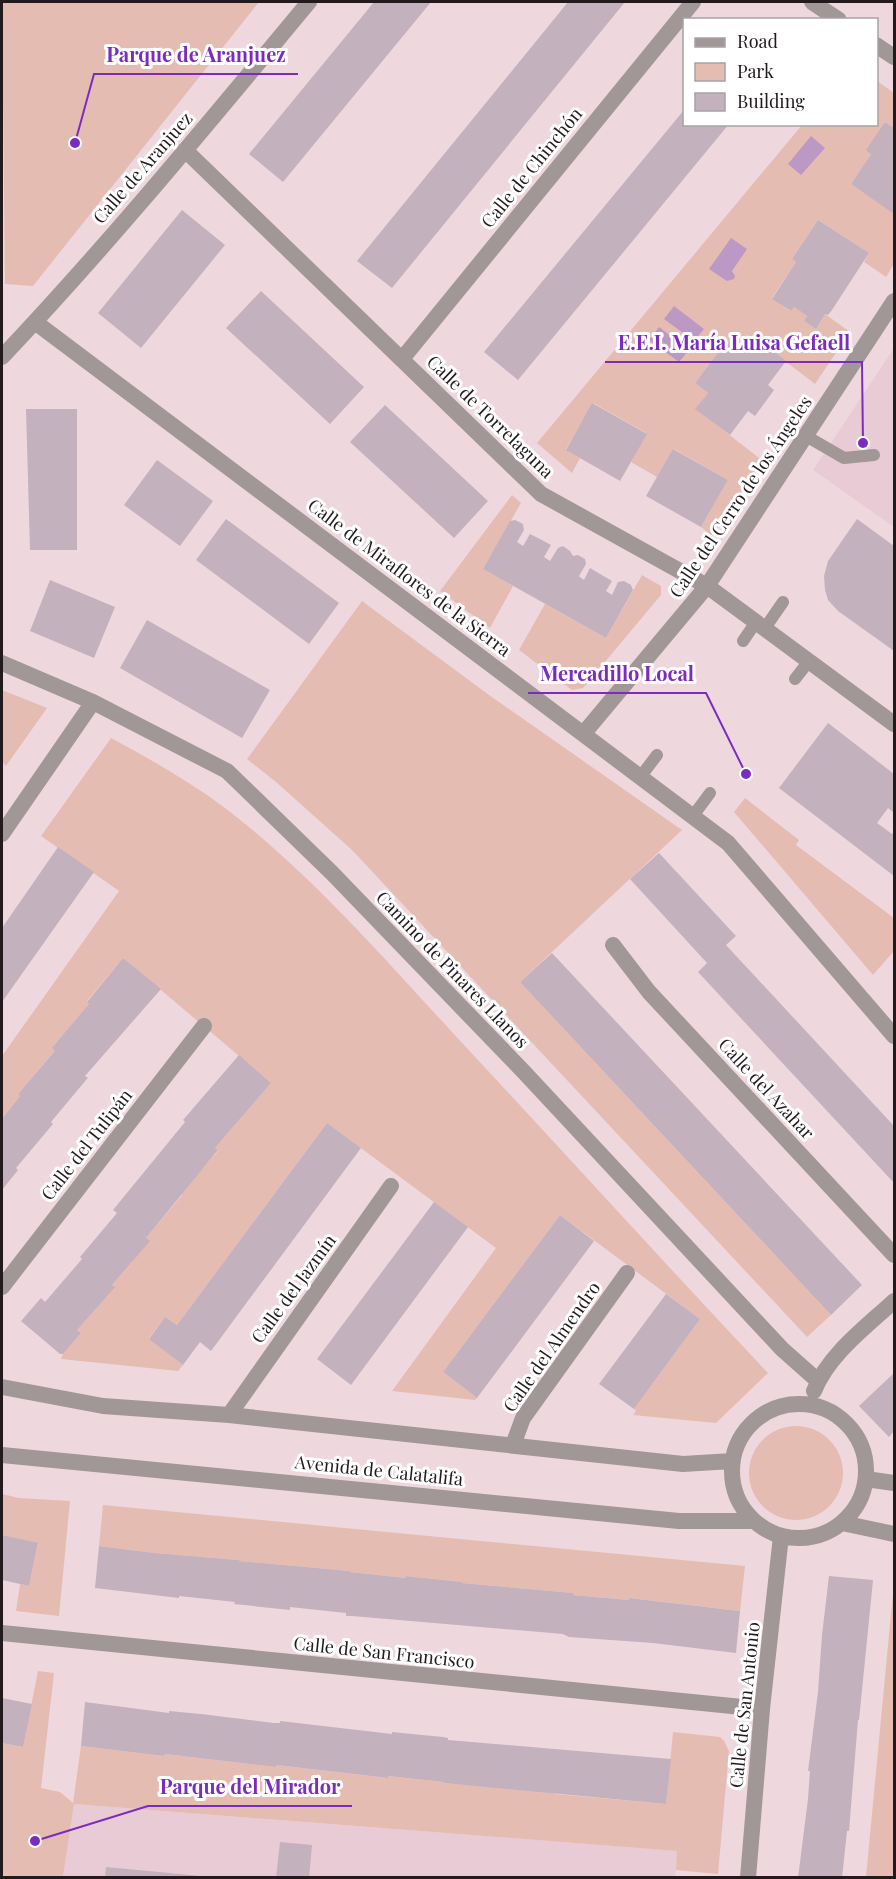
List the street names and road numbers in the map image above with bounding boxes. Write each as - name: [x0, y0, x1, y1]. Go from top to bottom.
- street label: Calle de Chinchón: [475, 102, 587, 232]
- street label: Calle de Aranjuez: [87, 106, 197, 228]
- street label: Calle de Torrelaguna: [422, 349, 559, 483]
- street label: Calle del Cerro de los Ángeles: [664, 391, 817, 602]
- street label: Calle de Miraflores de la Sierra: [303, 493, 516, 661]
- street label: Camino de Pinares Llanos: [371, 885, 534, 1053]
- street label: Calle del Azahar: [714, 1033, 820, 1144]
- street label: Calle del Tulipán: [35, 1084, 137, 1205]
- street label: Calle del Jazmín: [245, 1229, 341, 1348]
- street label: Calle del Almendro: [497, 1276, 605, 1416]
- street label: Avenida de Calatalifa: [293, 1449, 464, 1491]
- street label: Calle de San Antonio: [723, 1621, 765, 1789]
- street label: Calle de San Francisco: [293, 1631, 476, 1673]

